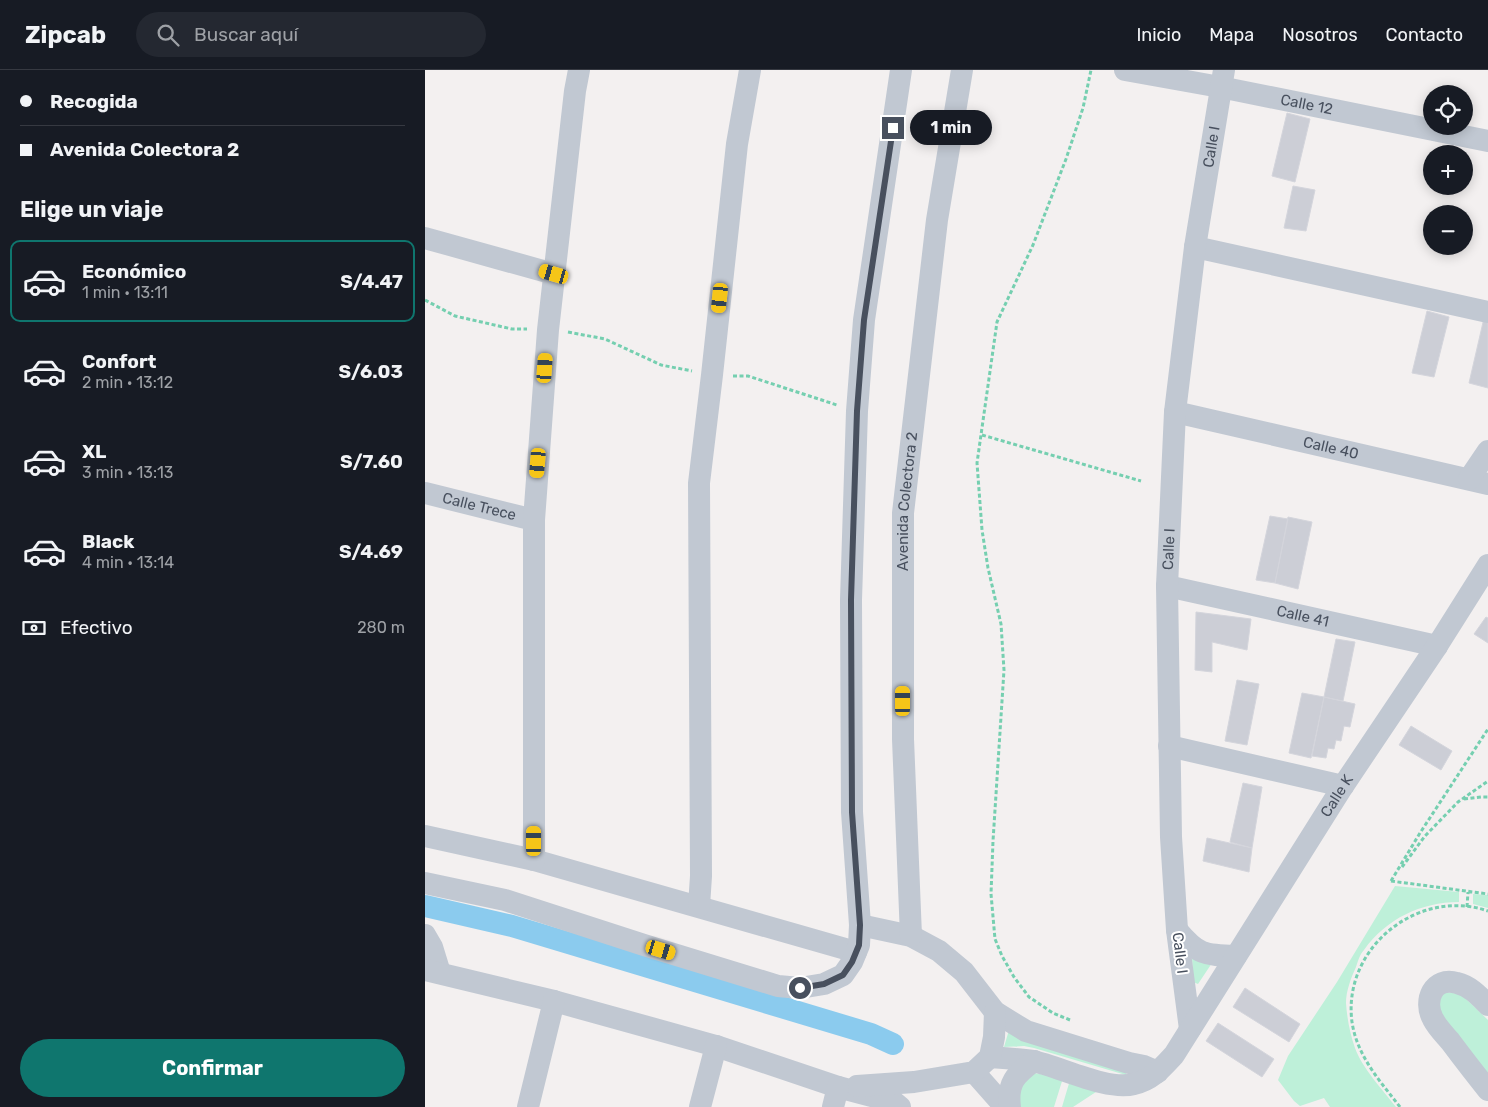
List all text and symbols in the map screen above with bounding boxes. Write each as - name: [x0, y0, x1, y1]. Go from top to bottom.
- search box: [136, 12, 486, 57]
- text: Zipcab: [25, 21, 106, 49]
- icon: search: [154, 21, 182, 49]
- text: Buscar aquí: [194, 23, 298, 46]
- text: Inicio: [1136, 24, 1181, 46]
- text: Mapa: [1209, 24, 1254, 46]
- text: Nosotros: [1282, 24, 1358, 46]
- text: Contacto: [1386, 24, 1463, 46]
- map controls: [1423, 85, 1473, 255]
- button: locate: [1423, 85, 1473, 135]
- text: Recogida: [50, 90, 138, 113]
- street label: Calle 12: [1279, 90, 1335, 119]
- callout: 1 min: [911, 110, 993, 146]
- route end: [882, 117, 904, 139]
- text: 1 min: [931, 118, 971, 137]
- street label: Calle I: [1199, 125, 1224, 169]
- text: Avenida Colectora 2: [50, 138, 239, 161]
- button: +: [1423, 145, 1473, 195]
- text: Elige un viaje: [20, 196, 164, 223]
- button: −: [1423, 205, 1473, 255]
- icon: car: [22, 259, 67, 304]
- text: Económico: [82, 260, 186, 283]
- car: [537, 263, 570, 285]
- text: S/4.47: [340, 270, 403, 293]
- car: [710, 282, 729, 314]
- text: 1 min · 13:11: [82, 283, 168, 302]
- icon: car: [22, 349, 67, 394]
- text: Confort: [82, 350, 156, 373]
- car: [536, 353, 553, 383]
- text: S/6.03: [338, 360, 403, 383]
- text: 2 min · 13:12: [82, 373, 173, 392]
- street label: Avenida Colectora 2: [894, 431, 921, 571]
- street label: Calle 40: [1301, 433, 1360, 463]
- icon: car: [22, 439, 67, 484]
- text: XL: [82, 440, 106, 463]
- car: [529, 447, 546, 479]
- text: S/7.60: [340, 450, 403, 473]
- text: 3 min · 13:13: [82, 463, 173, 482]
- street label: Calle Trece: [441, 489, 518, 524]
- street label: Calle I: [1159, 528, 1179, 570]
- icon: car: [22, 529, 67, 574]
- text: Black: [82, 530, 134, 553]
- text: S/4.69: [339, 540, 403, 563]
- text: 4 min · 13:14: [82, 553, 174, 572]
- street label: Calle 41: [1275, 602, 1331, 631]
- icon: cash: [20, 614, 48, 642]
- text: Efectivo: [60, 616, 133, 639]
- text: 280 m: [357, 618, 405, 637]
- car: [895, 686, 910, 716]
- street label: Calle K: [1317, 771, 1357, 820]
- car: [526, 826, 541, 856]
- street label: Calle I: [1169, 931, 1191, 975]
- car: [644, 938, 677, 962]
- route start: [789, 977, 811, 999]
- button: Confirmar: [20, 1039, 405, 1097]

